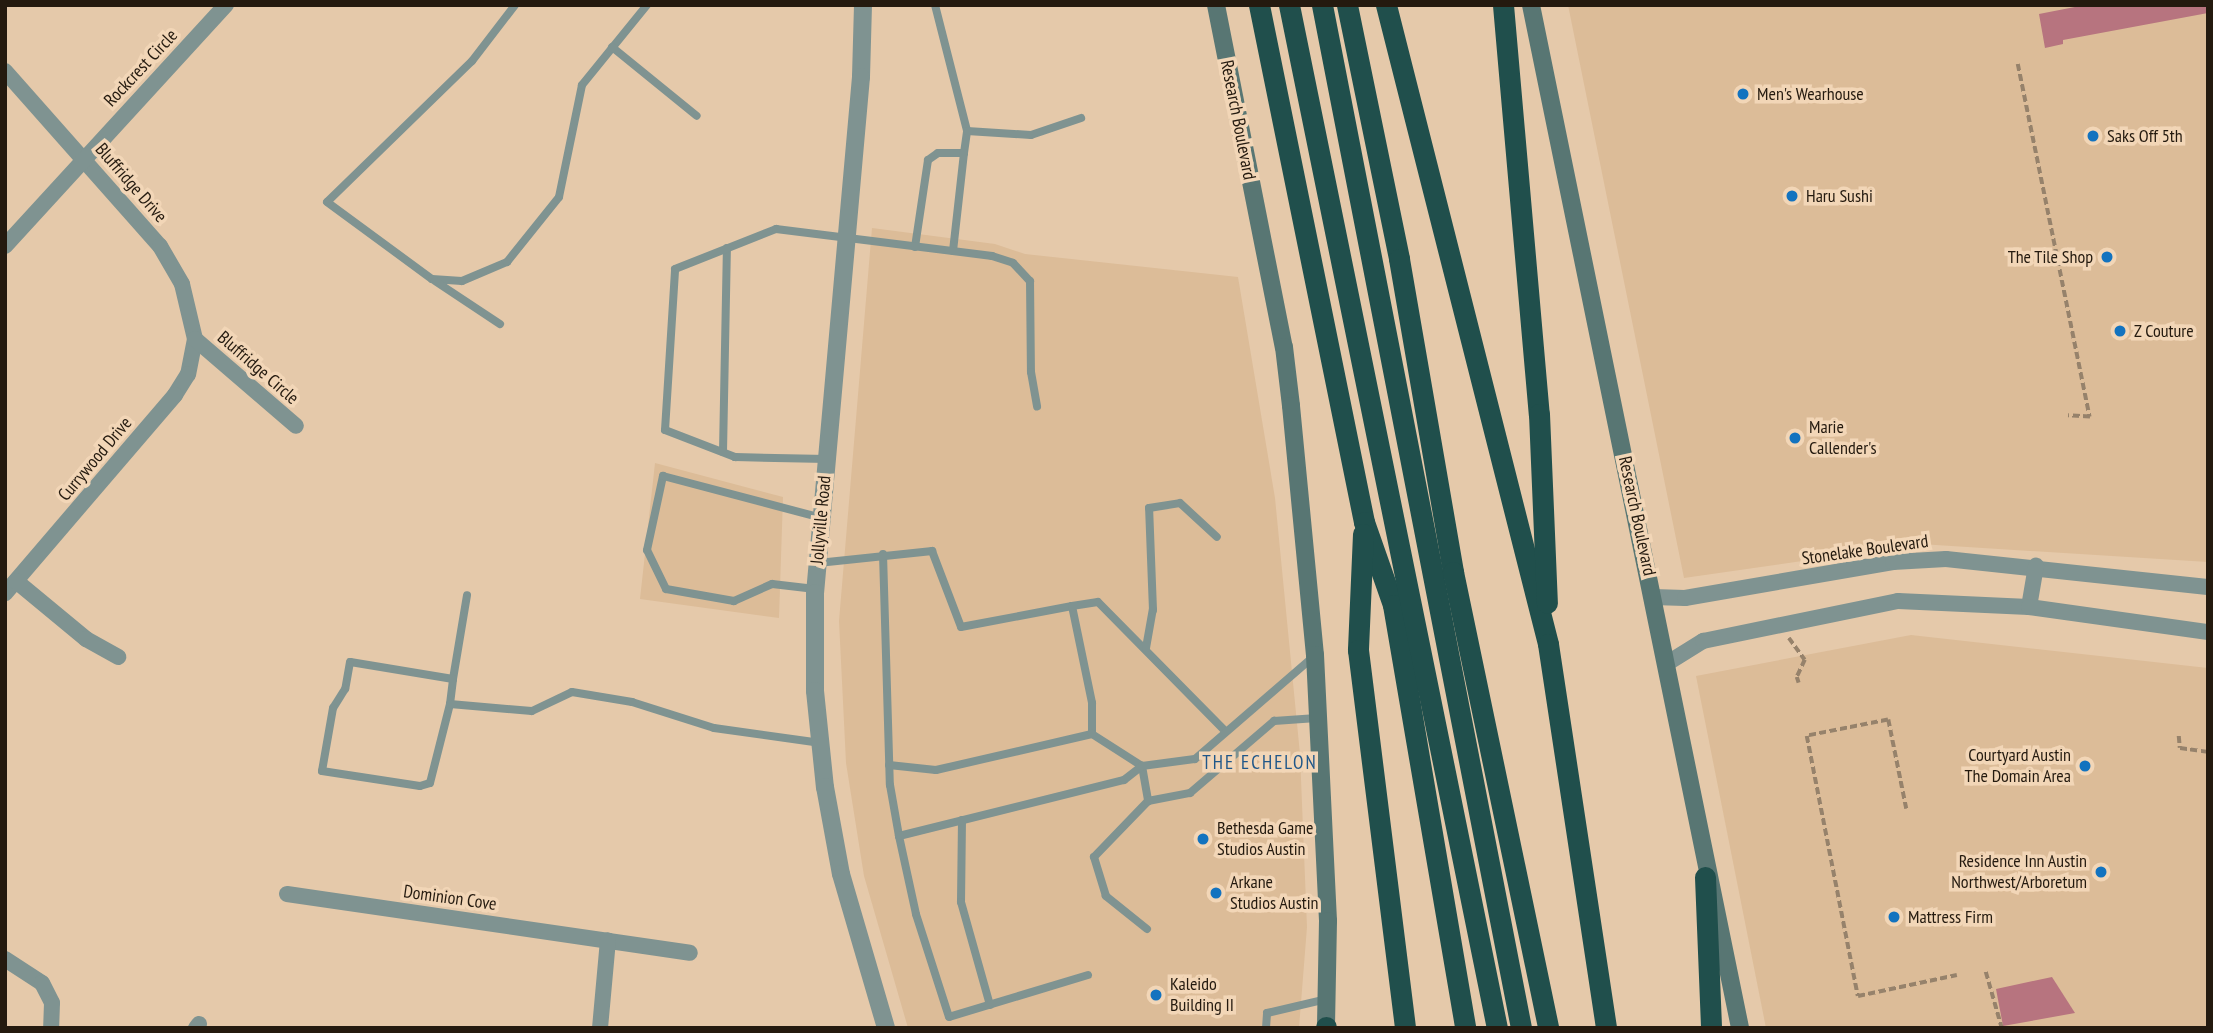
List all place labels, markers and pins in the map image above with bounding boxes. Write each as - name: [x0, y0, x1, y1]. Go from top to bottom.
- place label: Men's Wearhouse: [1757, 83, 1864, 105]
- marker: Men's Wearhouse: [1735, 86, 1751, 102]
- place label: Saks Off 5th: [2107, 125, 2183, 147]
- marker: Saks Off 5th: [2085, 128, 2101, 144]
- place label: Haru Sushi: [1806, 185, 1873, 207]
- marker: Haru Sushi: [1784, 188, 1800, 204]
- place label: The Tile Shop: [2007, 246, 2093, 268]
- marker: The Tile Shop: [2099, 249, 2115, 265]
- place label: Z Couture: [2134, 320, 2194, 342]
- marker: Z Couture: [2112, 323, 2128, 339]
- place label: Marie Callender's: [1809, 417, 1876, 460]
- marker: Marie Callender's: [1787, 430, 1803, 446]
- place label: Courtyard Austin The Domain Area: [1964, 745, 2071, 788]
- marker: Courtyard Austin The Domain Area: [2077, 758, 2093, 774]
- place label: Bethesda Game Studios Austin: [1217, 818, 1313, 860]
- marker: Bethesda Game Studios Austin: [1195, 831, 1211, 847]
- place label: Residence Inn Austin Northwest/Arboretum: [1951, 851, 2087, 894]
- marker: Residence Inn Austin Northwest/Arboretum: [2093, 864, 2109, 880]
- place label: Arkane Studios Austin: [1230, 872, 1319, 914]
- marker: Arkane Studios Austin: [1208, 885, 1224, 901]
- place label: Mattress Firm: [1908, 906, 1993, 928]
- marker: Mattress Firm: [1886, 909, 1902, 925]
- place label: Kaleido Building II: [1170, 974, 1234, 1016]
- marker: Kaleido Building II: [1148, 987, 1164, 1003]

